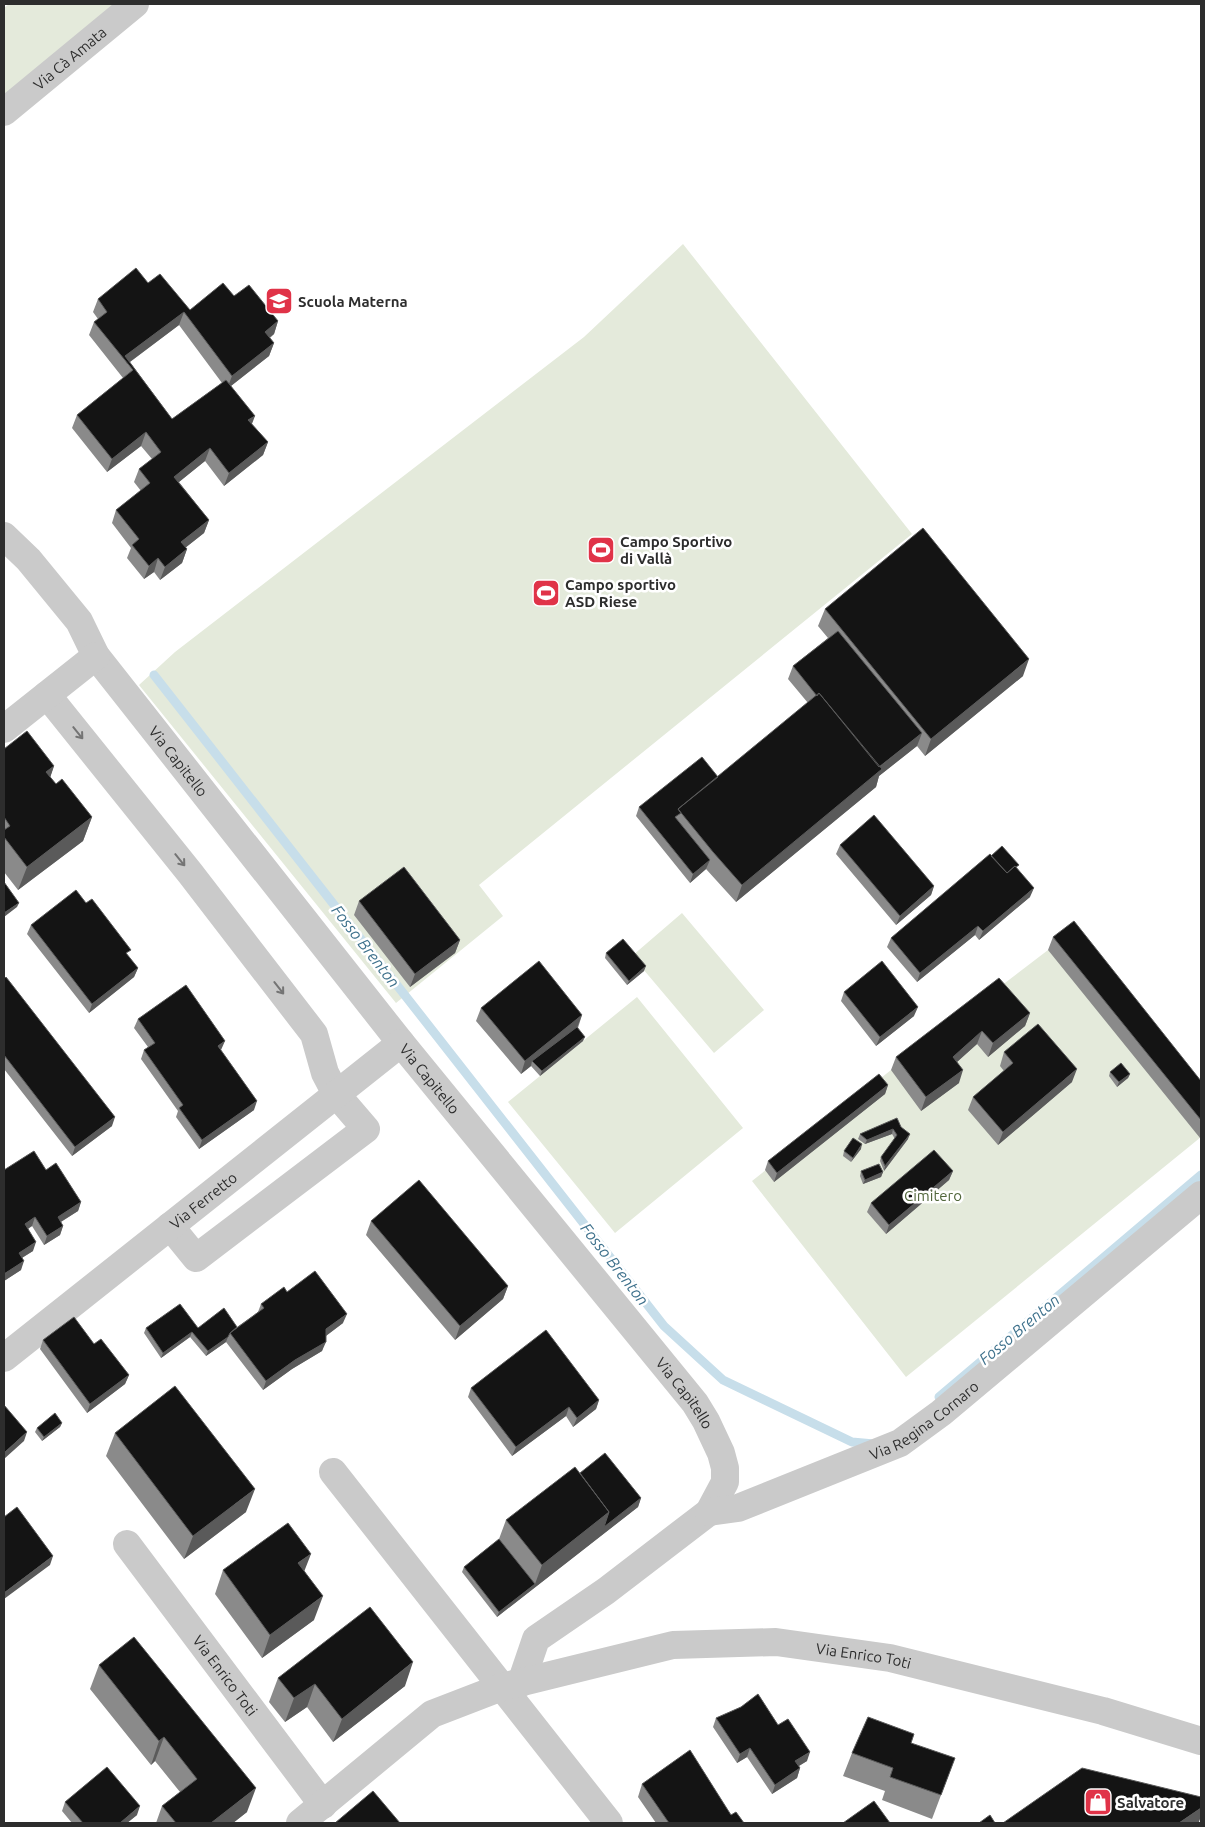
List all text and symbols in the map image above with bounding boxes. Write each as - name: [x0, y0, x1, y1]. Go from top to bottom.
- street label: Via Cà Amata: [30, 23, 109, 93]
- school or university icon: Scuola Materna: [264, 286, 294, 316]
- place label: Scuola Materna: [298, 293, 408, 310]
- place label: Campo Sportivo di Vallà: [620, 533, 732, 567]
- sports icon: Campo Sportivo di Vallà: [586, 535, 616, 565]
- place label: Campo sportivo ASD Riese: [565, 576, 676, 610]
- sports icon: Campo sportivo ASD Riese: [531, 578, 561, 608]
- street label: Via Capitello: [146, 722, 212, 800]
- one-way arrow: [72, 726, 83, 739]
- one-way arrow: [174, 853, 185, 866]
- water label: Fosso Brenton: [328, 901, 404, 991]
- one-way arrow: [274, 981, 284, 995]
- street label: Via Capitello: [397, 1040, 463, 1117]
- street label: Via Ferretto: [166, 1168, 240, 1232]
- park label: Cimitero: [904, 1187, 962, 1204]
- water label: Fosso Brenton: [577, 1219, 653, 1309]
- water label: Fosso Brenton: [975, 1290, 1063, 1368]
- street label: Via Capitello: [653, 1354, 717, 1431]
- street label: Via Regina Cornaro: [867, 1377, 982, 1463]
- street label: Via Enrico Toti: [190, 1632, 261, 1719]
- street label: Via Enrico Toti: [815, 1639, 913, 1671]
- shop icon: Salvatore: [1083, 1787, 1113, 1817]
- place label: Salvatore: [1117, 1794, 1184, 1811]

